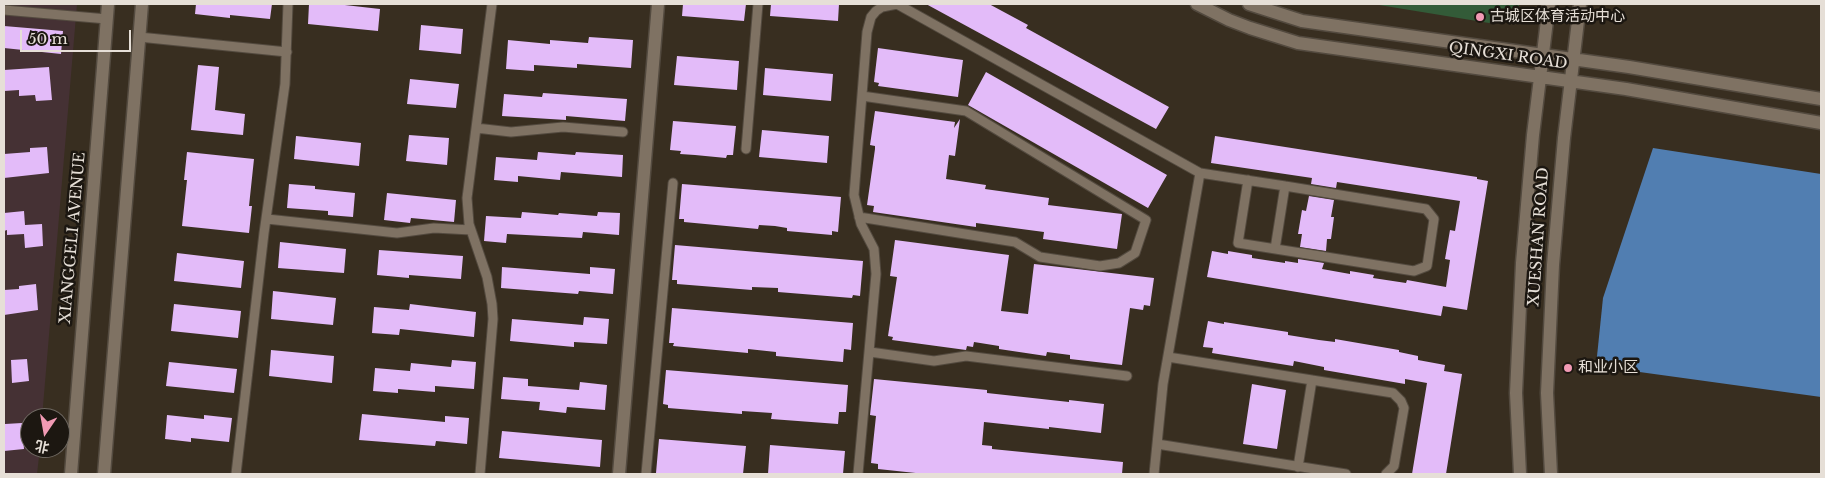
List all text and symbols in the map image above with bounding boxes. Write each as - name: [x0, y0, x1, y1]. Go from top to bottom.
- place label: 古城区体育活动中心: [1490, 8, 1625, 26]
- marker: 古城区体育活动中心: [1474, 11, 1486, 23]
- scale bar: [22, 20, 134, 52]
- text: 50 m: [28, 29, 68, 48]
- street label: QINGXI ROAD: [1448, 39, 1568, 73]
- street label: XIANGGELI AVENUE: [57, 151, 89, 325]
- street label: XUESHAN ROAD: [1525, 167, 1553, 307]
- place label: 和业小区: [1578, 359, 1638, 377]
- marker: 和业小区: [1562, 362, 1574, 374]
- north arrow: [20, 408, 70, 458]
- text: 北: [33, 436, 51, 457]

